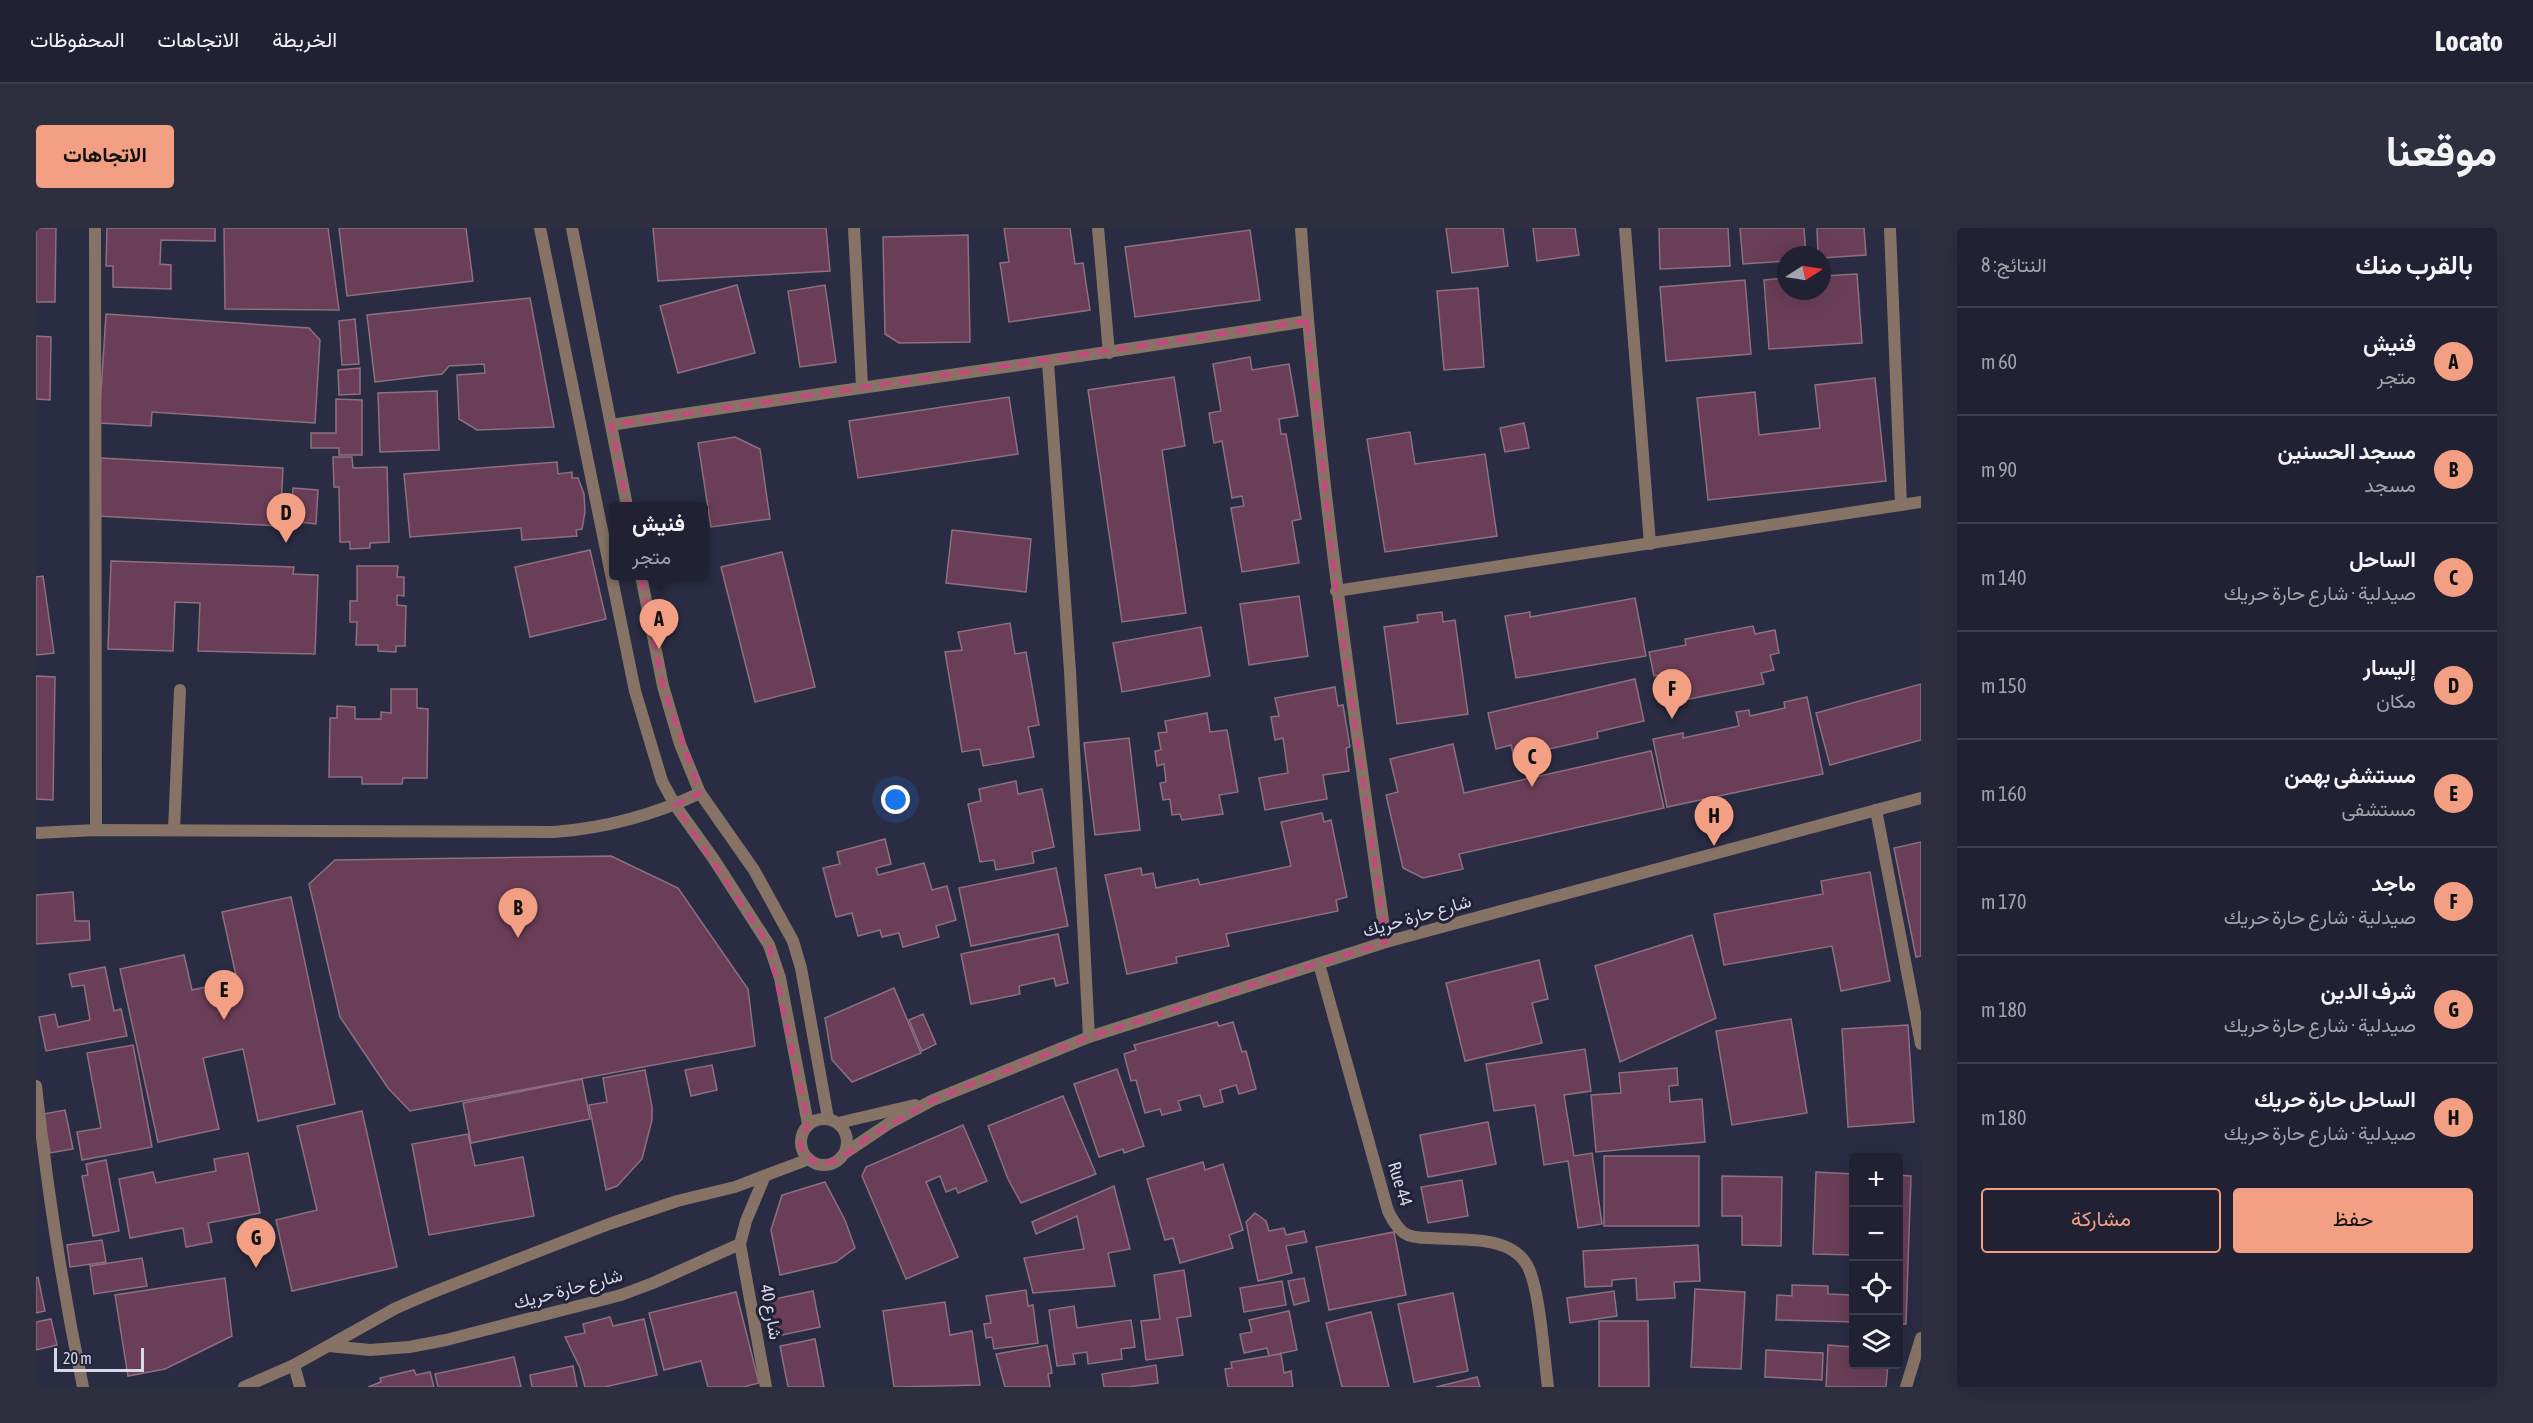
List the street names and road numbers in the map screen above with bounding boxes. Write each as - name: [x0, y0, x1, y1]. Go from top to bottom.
- street label: شارع حارة حريك: [1360, 890, 1474, 943]
- street label: Rue 44: [1384, 1159, 1417, 1209]
- street label: شارع حارة حريك: [511, 1264, 625, 1315]
- street label: شارع 40: [754, 1283, 787, 1341]

